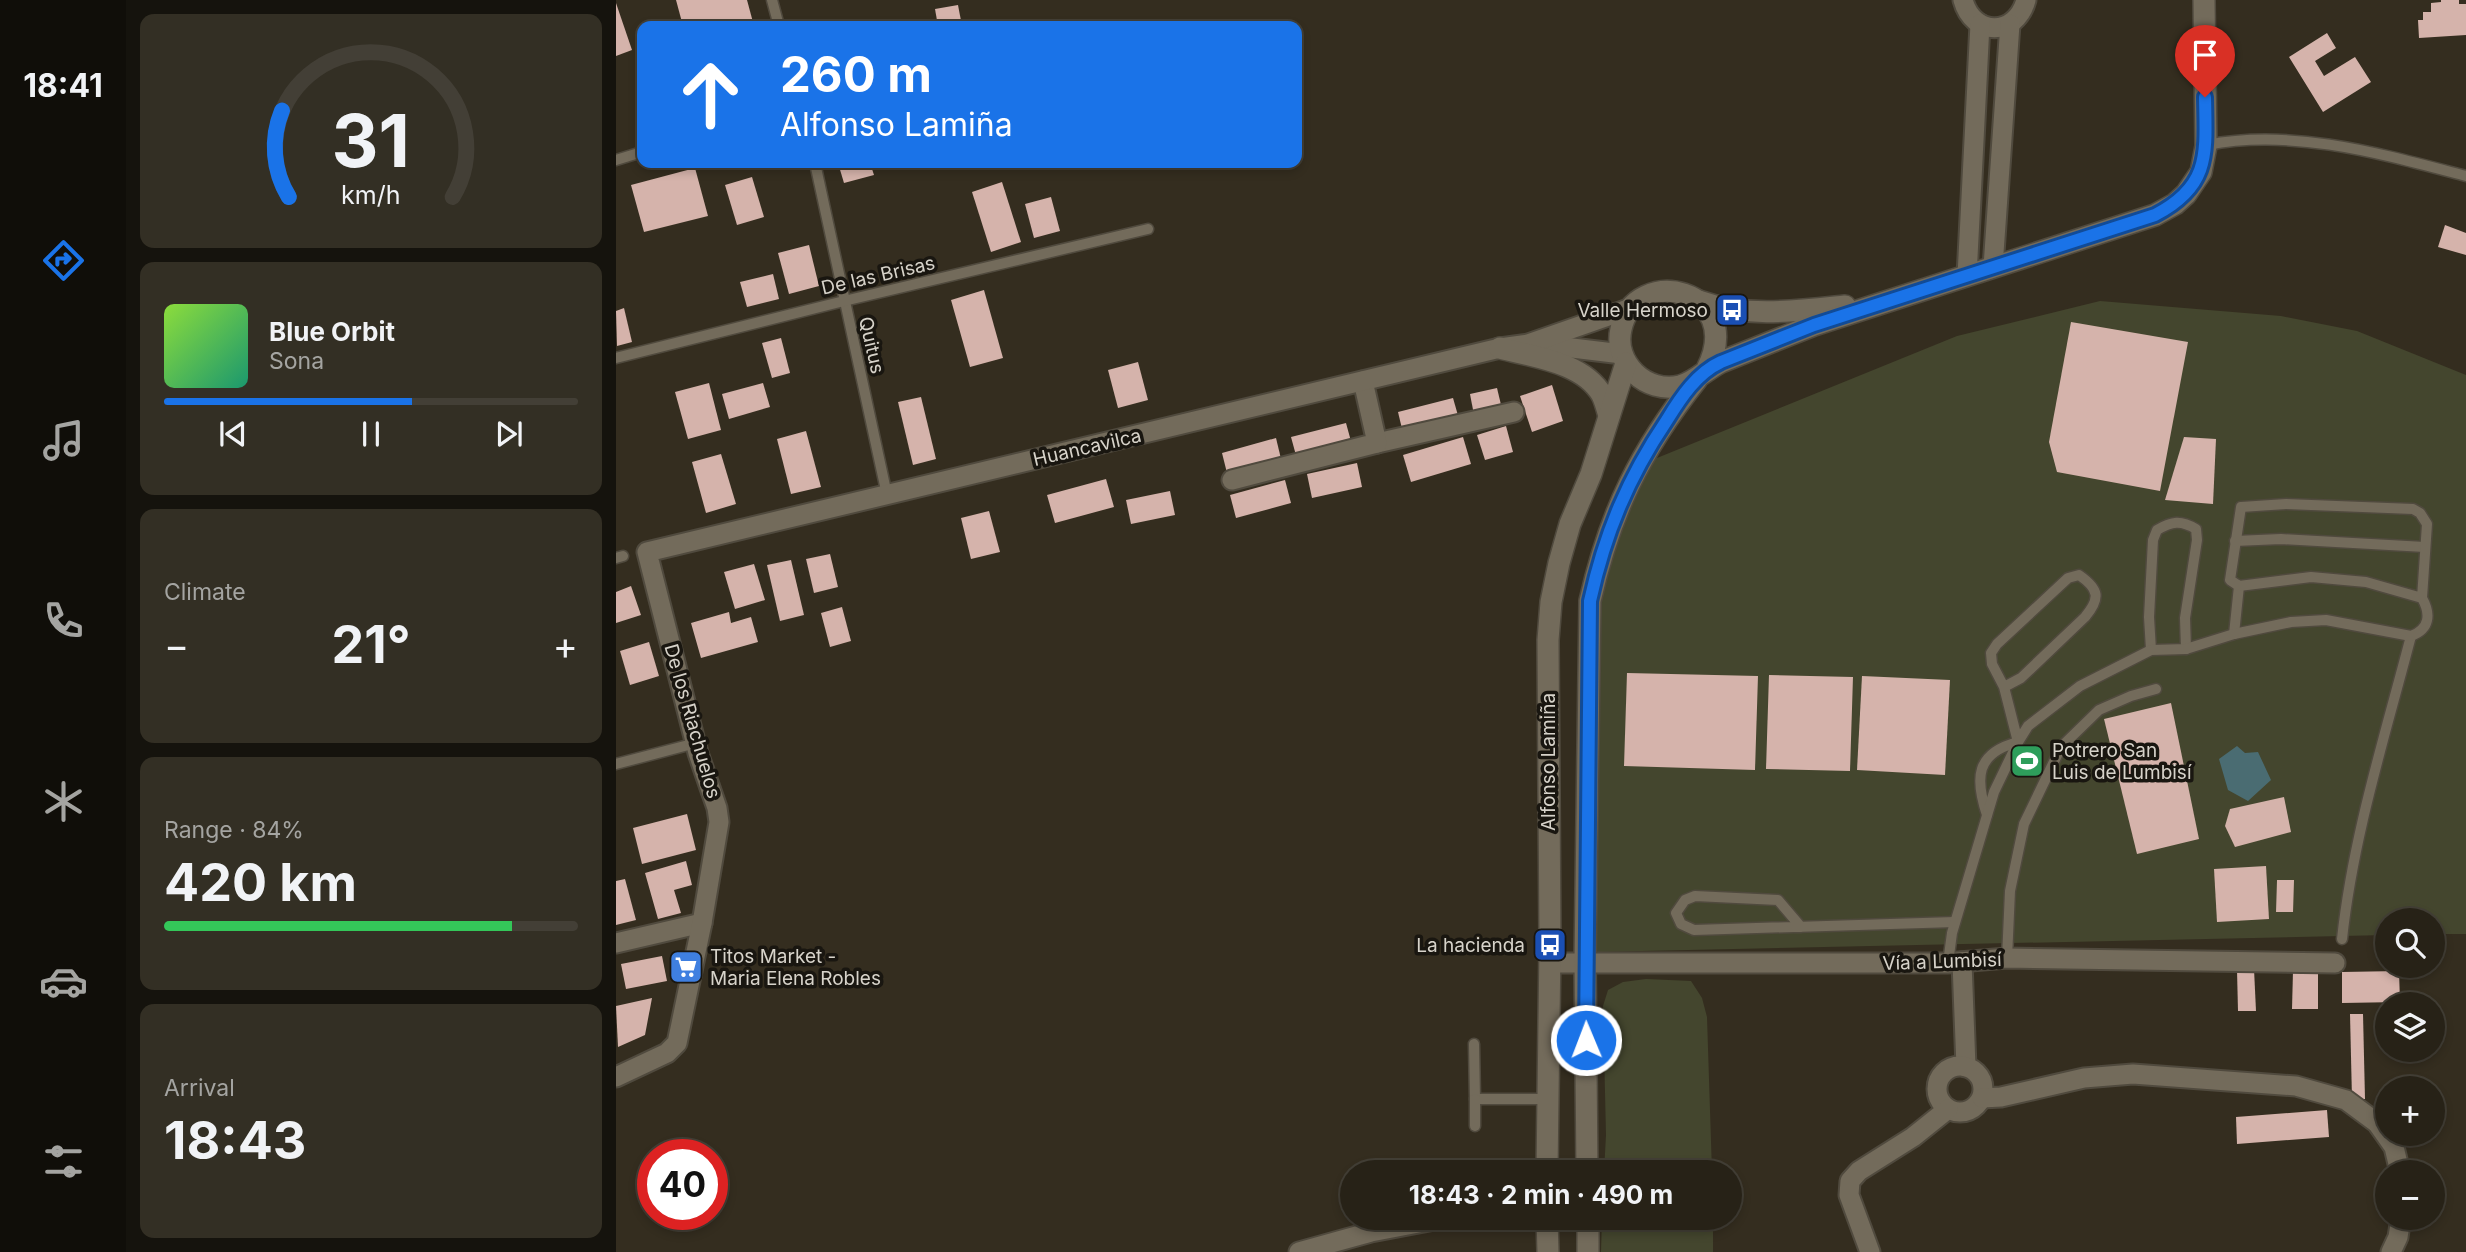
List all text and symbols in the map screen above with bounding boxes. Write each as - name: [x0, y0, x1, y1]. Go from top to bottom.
- pin: [2175, 25, 2235, 97]
- icon: arrive: [2186, 36, 2224, 74]
- text: 260 m: [780, 45, 932, 104]
- icon: ahead: [665, 49, 756, 140]
- text: 18:41: [23, 66, 103, 105]
- text: 31: [332, 96, 410, 185]
- text: Alfonso Lamiña: [780, 105, 1013, 144]
- text: km/h: [341, 180, 401, 210]
- icon: directions: [39, 236, 88, 285]
- street label: De las Brisas: [819, 251, 937, 300]
- bus stop icon: Valle Hermoso: [1713, 291, 1751, 329]
- place label: Valle Hermoso: [1577, 299, 1708, 322]
- street label: Quitus: [854, 314, 889, 376]
- text: Blue Orbit: [269, 316, 395, 347]
- text: Sona: [269, 347, 324, 375]
- icon: previous: [214, 415, 252, 453]
- icon: pause: [352, 415, 390, 453]
- icon: next: [490, 415, 528, 453]
- icon: music: [39, 416, 88, 465]
- street label: Huancavilca: [1031, 424, 1143, 471]
- text: Climate: [164, 578, 246, 606]
- icon: phone: [39, 596, 88, 645]
- text: 21°: [331, 613, 411, 676]
- text: −: [164, 622, 189, 668]
- text: +: [553, 622, 578, 668]
- street label: De los Riachuelos: [659, 641, 726, 801]
- street label: Alfonso Lamiña: [1537, 693, 1560, 831]
- place label: Potrero San Luis de Lumbisí: [2052, 739, 2192, 784]
- sports icon: Potrero San Luis de Lumbisí: [2008, 742, 2046, 780]
- icon: climate: [39, 777, 88, 826]
- text: Range · 84%: [164, 816, 304, 844]
- text: 420 km: [164, 851, 357, 914]
- map controls: [2375, 908, 2445, 1230]
- button: search: [2375, 908, 2445, 978]
- bus stop icon: La hacienda: [1531, 926, 1569, 964]
- place label: La hacienda: [1416, 934, 1525, 957]
- place label: Titos Market - Maria Elena Robles: [710, 945, 881, 990]
- supermarket icon: Titos Market - Maria Elena Robles: [667, 948, 705, 986]
- street label: Vía a Lumbisí: [1882, 948, 2002, 975]
- icon: car: [39, 957, 88, 1006]
- button: layers: [2375, 992, 2445, 1062]
- position arrow: [1549, 1003, 1623, 1077]
- text: Arrival: [164, 1074, 235, 1102]
- button: +: [2375, 1076, 2445, 1146]
- text: 18:43: [164, 1109, 306, 1172]
- icon: filters: [39, 1137, 88, 1186]
- speed limit sign: 40: [637, 1139, 728, 1230]
- button: −: [2375, 1160, 2445, 1230]
- text: 18:43 · 2 min · 490 m: [1409, 1179, 1673, 1210]

